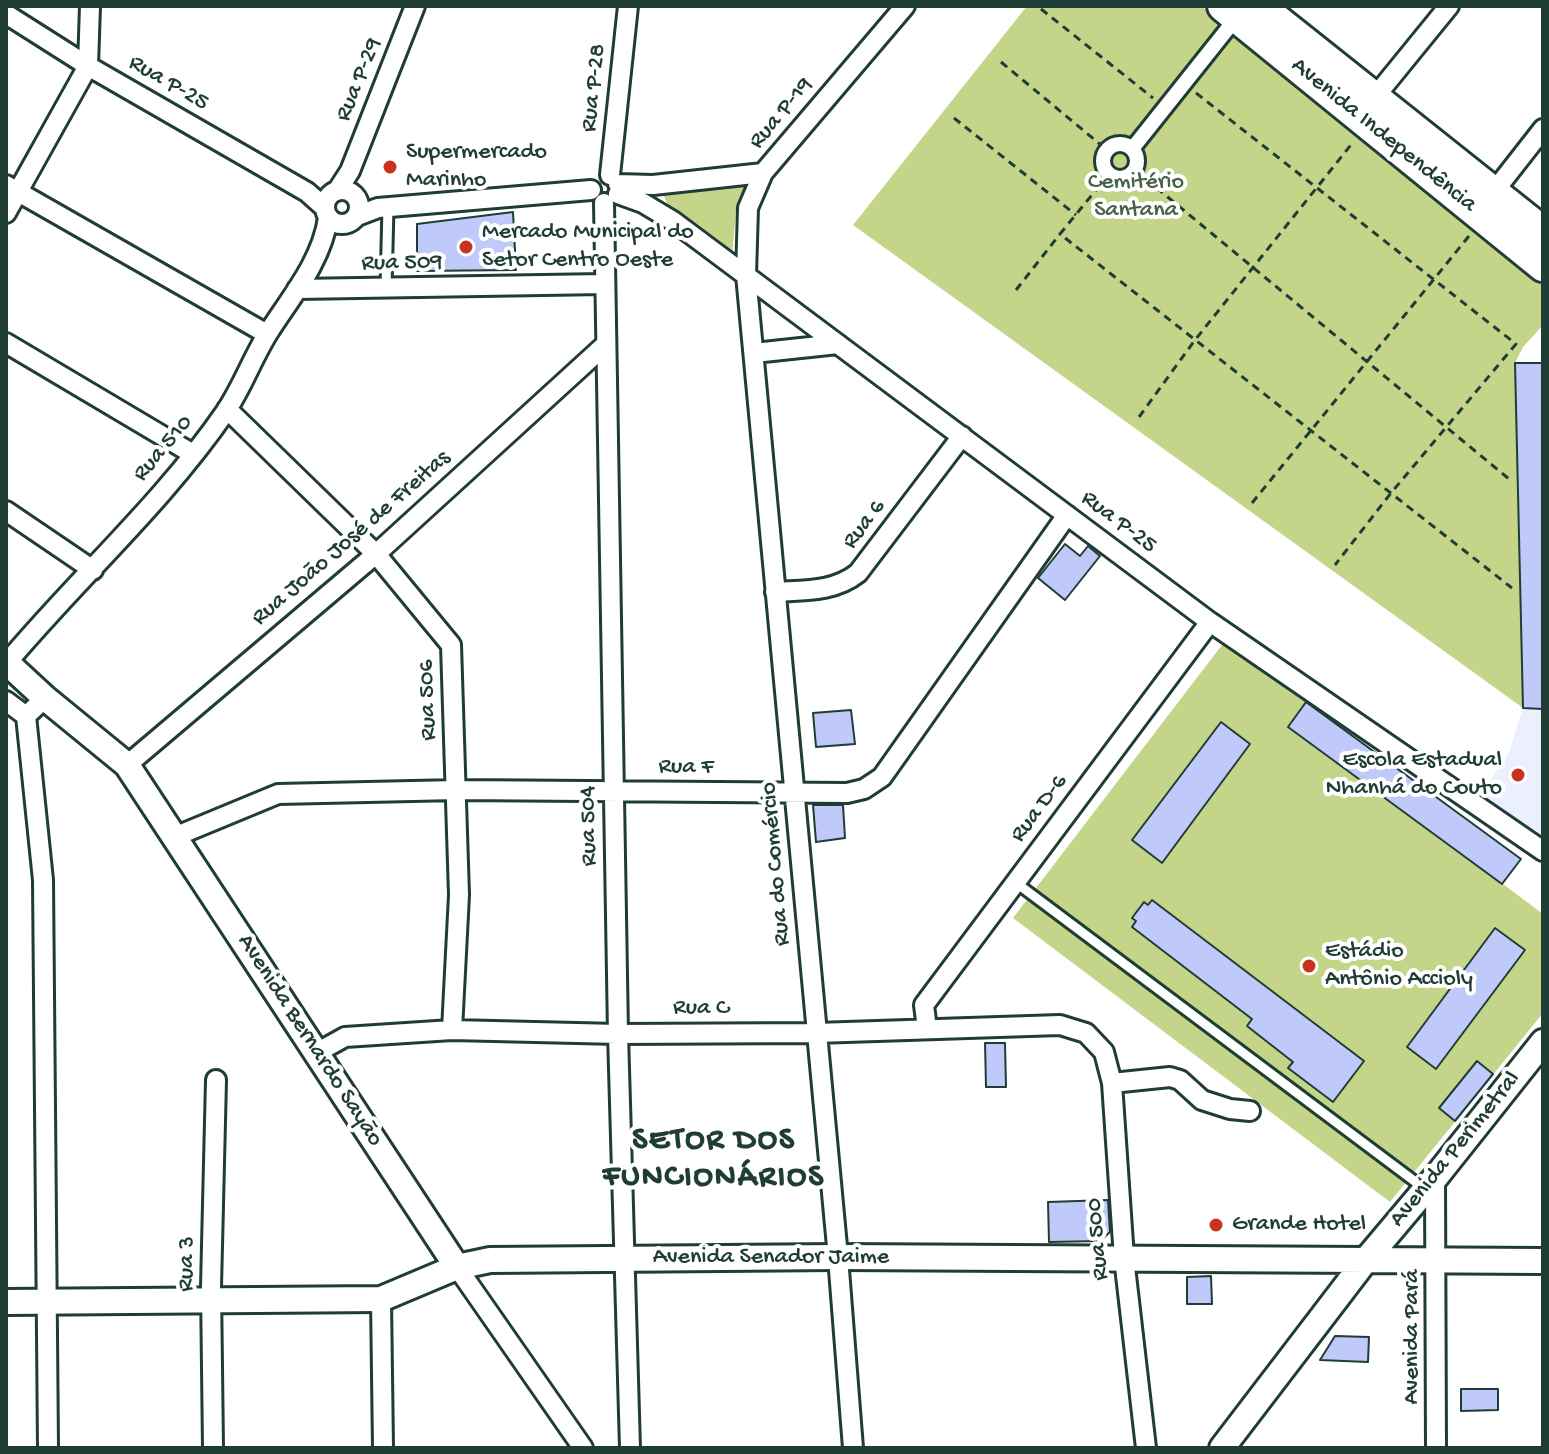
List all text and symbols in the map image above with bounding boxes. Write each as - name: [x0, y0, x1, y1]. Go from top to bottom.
- street label: Rua P-29: [330, 34, 390, 126]
- street label: Rua P-28: [576, 42, 614, 134]
- street label: Rua P-25: [123, 50, 213, 118]
- street label: Avenida Independência: [1284, 52, 1482, 220]
- street label: Rua P-19: [744, 72, 820, 156]
- place label: Supermercado Marinho: [406, 139, 547, 195]
- marker: Supermercado Marinho: [381, 158, 399, 176]
- park label: Cemitério Santana: [1088, 169, 1184, 225]
- place label: Mercado Municipal do Setor Centro Oeste: [482, 219, 694, 275]
- marker: Mercado Municipal do Setor Centro Oeste: [457, 238, 475, 256]
- street label: Rua 509: [361, 249, 443, 279]
- street label: Rua 510: [128, 410, 200, 488]
- street label: Rua João José de Freitas: [247, 445, 457, 633]
- street label: Rua P-25: [1074, 485, 1162, 561]
- street label: Rua 6: [837, 494, 893, 556]
- street label: Rua 506: [413, 659, 445, 741]
- place label: Escola Estadual Nhanhá do Couto: [1326, 747, 1502, 803]
- street label: Rua F: [658, 754, 714, 782]
- marker: Escola Estadual Nhanhá do Couto: [1509, 766, 1527, 784]
- street label: Rua D-6: [1005, 769, 1075, 849]
- street label: Rua do Comércio: [755, 781, 799, 947]
- street label: Rua 504: [575, 786, 605, 866]
- street label: Avenida Bernardo Sayão: [230, 929, 388, 1153]
- place label: Estádio Antônio Accioly: [1325, 938, 1473, 994]
- marker: Estádio Antônio Accioly: [1300, 957, 1318, 975]
- street label: Rua C: [673, 995, 729, 1023]
- street label: Avenida Perimetral: [1384, 1066, 1528, 1234]
- district label: SETOR DOS FUNCIONÁRIOS: [603, 1123, 825, 1198]
- street label: Rua 500: [1081, 1197, 1117, 1281]
- place label: Grande Hotel: [1232, 1211, 1366, 1239]
- marker: Grande Hotel: [1207, 1216, 1225, 1234]
- street label: Rua 3: [173, 1236, 203, 1292]
- street label: Avenida Senador Jaime: [653, 1244, 889, 1272]
- street label: Avenida Pará: [1399, 1269, 1427, 1405]

